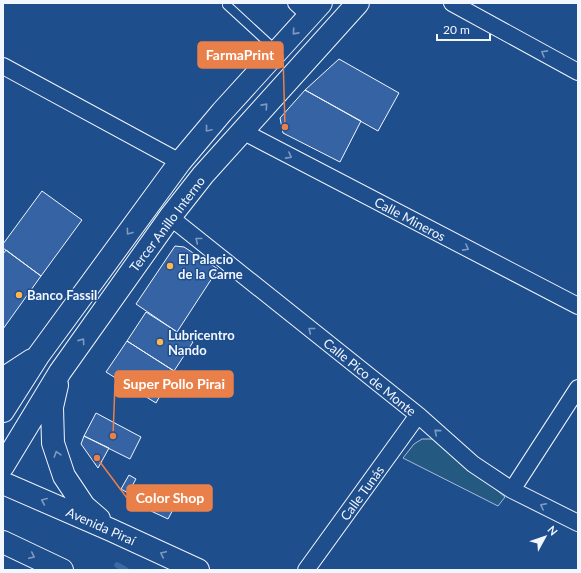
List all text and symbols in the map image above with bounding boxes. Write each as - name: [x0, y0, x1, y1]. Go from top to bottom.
- scale bar: [437, 16, 490, 42]
- text: 20 m: [443, 22, 470, 37]
- one-way arrow: [292, 27, 300, 35]
- callout: FarmaPrint: [198, 42, 283, 68]
- text: FarmaPrint: [206, 46, 275, 63]
- one-way arrow: [541, 51, 548, 58]
- one-way arrow: [260, 103, 267, 110]
- one-way arrow: [206, 124, 213, 132]
- one-way arrow: [285, 151, 292, 158]
- street label: Tercer Anillo Interno: [126, 173, 208, 275]
- street label: Calle Mineros: [372, 194, 449, 245]
- one-way arrow: [126, 228, 134, 235]
- one-way arrow: [196, 237, 203, 244]
- one-way arrow: [462, 243, 470, 251]
- place label: El Palacio de la Carne: [178, 251, 243, 282]
- marker: El Palacio de la Carne: [165, 261, 175, 271]
- place label: Banco Fassil: [27, 287, 97, 303]
- marker: Banco Fassil: [14, 290, 24, 300]
- place label: Lubricentro Nando: [168, 327, 235, 358]
- one-way arrow: [308, 327, 315, 334]
- street label: Calle Pico de Monte: [320, 335, 420, 419]
- marker: Lubricentro Nando: [155, 337, 165, 347]
- one-way arrow: [78, 338, 85, 345]
- callout: Super Pollo Pirai: [115, 371, 233, 397]
- text: Super Pollo Pirai: [123, 375, 225, 392]
- one-way arrow: [434, 430, 442, 437]
- one-way arrow: [53, 451, 62, 458]
- street label: Calle Tunás: [337, 462, 387, 524]
- callout: Color Shop: [127, 485, 212, 511]
- text: Color Shop: [136, 489, 204, 506]
- one-way arrow: [41, 498, 49, 506]
- one-way arrow: [540, 503, 547, 511]
- street label: Avenida Piraí: [64, 504, 139, 549]
- north arrow: [525, 517, 565, 557]
- text: N: [545, 523, 561, 538]
- one-way arrow: [28, 551, 36, 559]
- one-way arrow: [160, 551, 167, 559]

